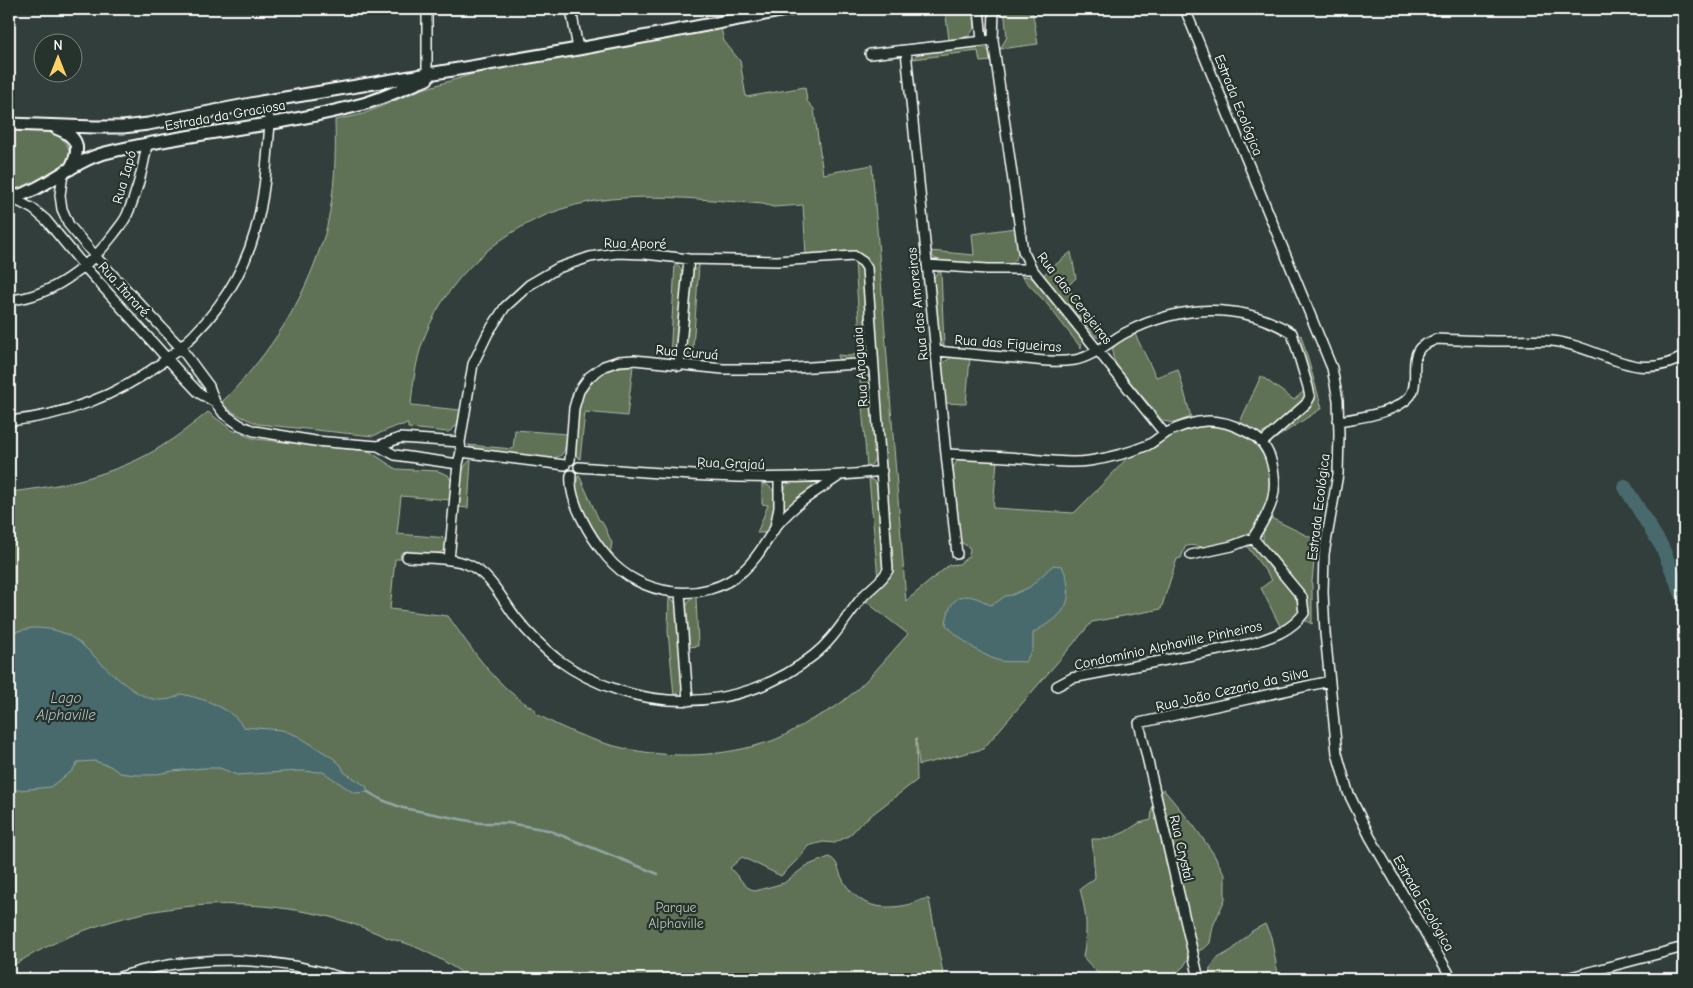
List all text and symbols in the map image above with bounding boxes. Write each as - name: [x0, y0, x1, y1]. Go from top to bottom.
- north arrow: [32, 32, 82, 82]
- text: N: [53, 37, 63, 54]
- street label: Estrada Ecológica: [1210, 52, 1267, 158]
- street label: Estrada da Graciosa: [163, 97, 287, 134]
- street label: Rua Iapó: [109, 148, 140, 206]
- street label: Rua Aporé: [604, 234, 666, 253]
- street label: Rua das Amoreiras: [903, 246, 932, 361]
- street label: Rua das Cerejeiras: [1033, 249, 1116, 348]
- street label: Rua Itararé: [94, 258, 153, 320]
- street label: Rua Araguaia: [849, 326, 872, 408]
- street label: Rua das Figueiras: [954, 331, 1062, 356]
- street label: Rua Curuá: [655, 341, 719, 364]
- street label: Estrada Ecológica: [1303, 453, 1333, 562]
- street label: Rua Grajaú: [697, 454, 765, 473]
- street label: Condomínio Alphaville Pinheiros: [1073, 617, 1264, 674]
- street label: Rua João Cezario da Silva: [1154, 664, 1310, 715]
- water label: Lago Alphaville: [35, 689, 96, 724]
- street label: Rua Crystal: [1166, 813, 1197, 883]
- street label: Estrada Ecológica: [1389, 852, 1458, 954]
- park label: Parque Alphaville: [648, 899, 704, 932]

